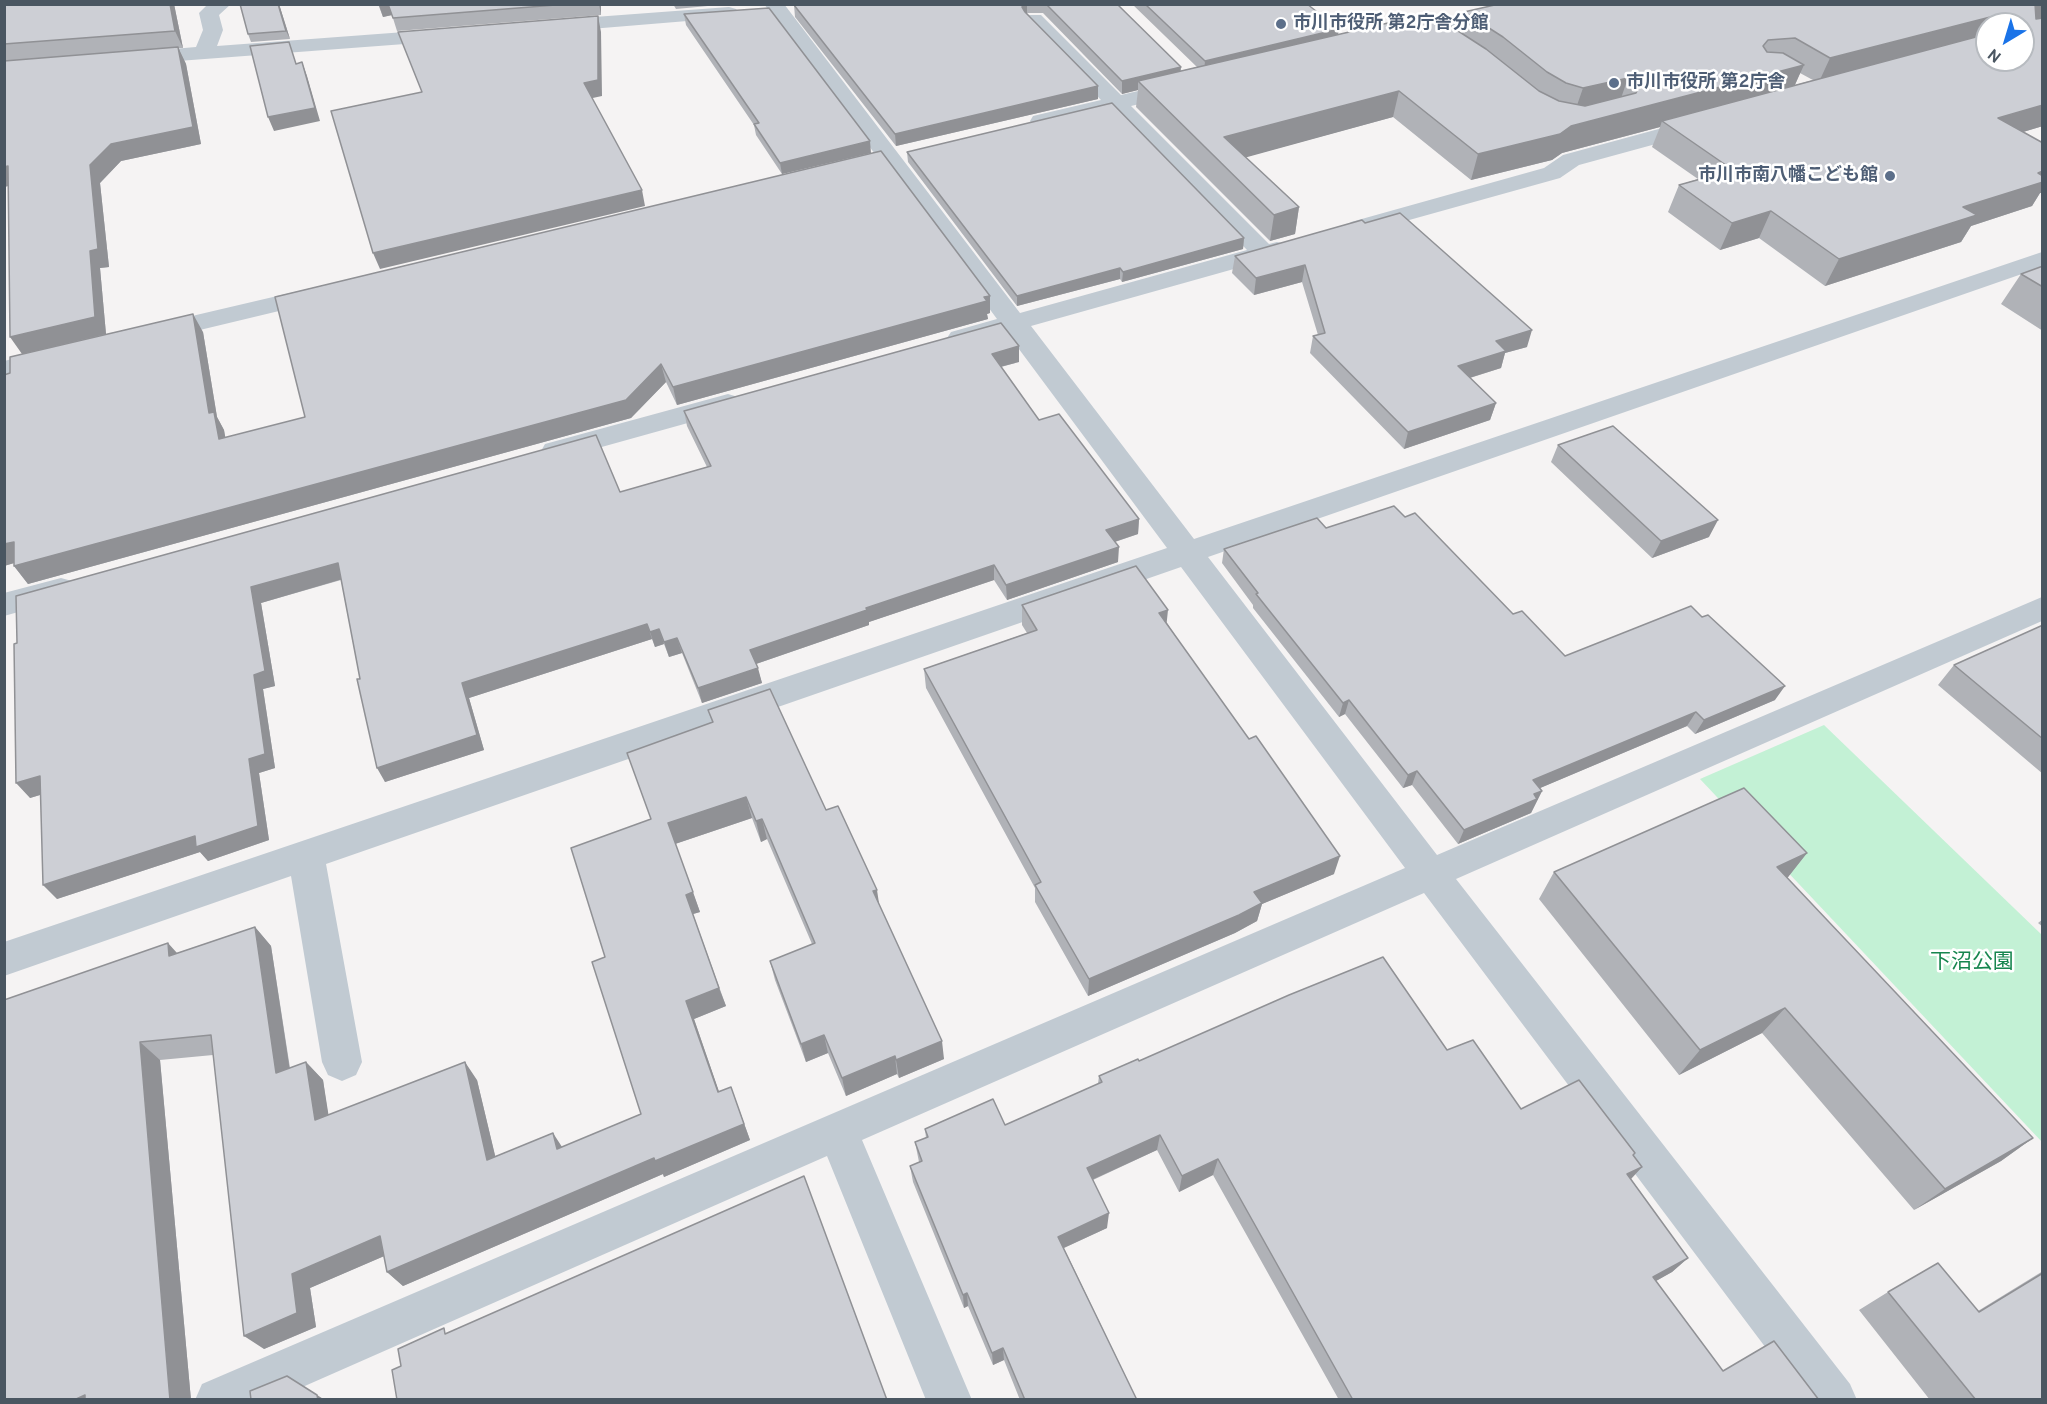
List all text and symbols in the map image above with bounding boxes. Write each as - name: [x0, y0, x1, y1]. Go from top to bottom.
- north arrow: [1975, 12, 2035, 72]
- place label: 市川市役所 第2庁舎分館: [1293, 13, 1489, 35]
- marker: 市川市役所 第2庁舎分館: [1274, 17, 1288, 31]
- text: N: [1984, 43, 2006, 66]
- place label: 市川市役所 第2庁舎: [1626, 72, 1786, 94]
- marker: 市川市役所 第2庁舎: [1607, 76, 1621, 90]
- place label: 市川市南八幡こども館: [1698, 165, 1878, 187]
- marker: 市川市南八幡こども館: [1883, 169, 1897, 183]
- park label: 下沼公園: [1930, 951, 2014, 977]

